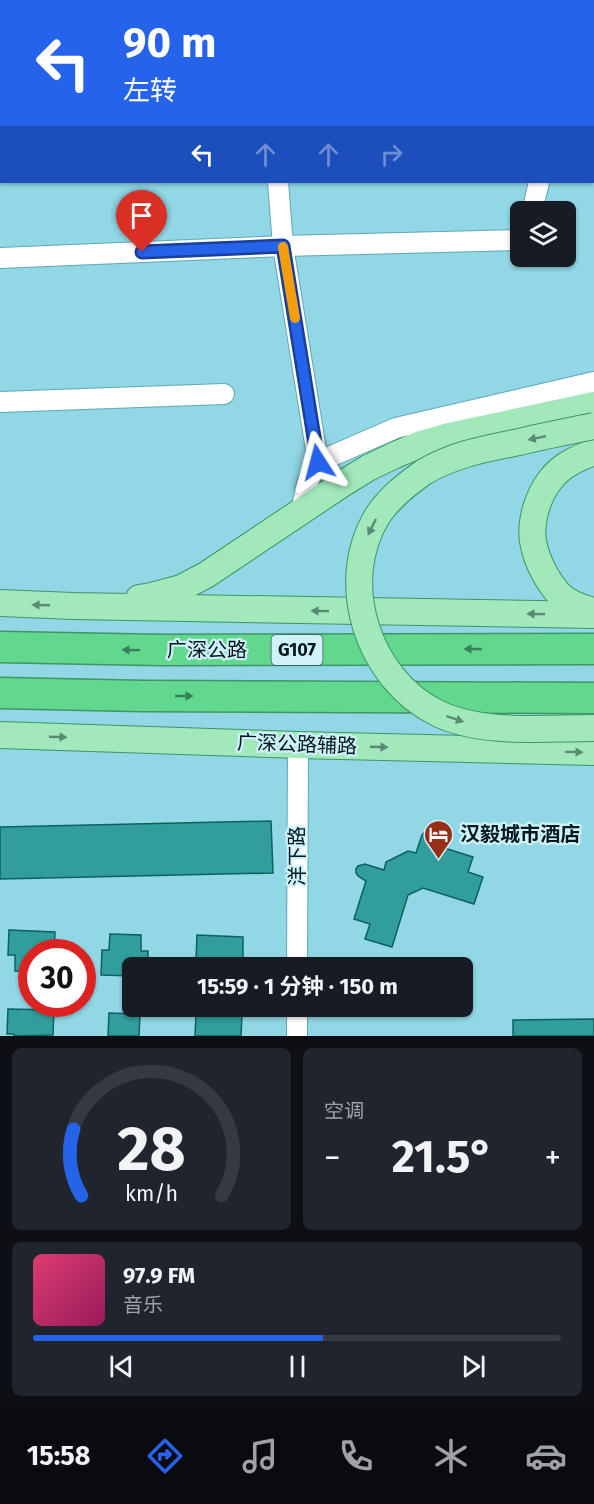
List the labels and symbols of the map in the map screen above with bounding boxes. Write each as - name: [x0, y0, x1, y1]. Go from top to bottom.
- pin: [116, 190, 167, 252]
- position arrow: [286, 430, 350, 494]
- one-way arrow: [527, 434, 546, 443]
- one-way arrow: [368, 518, 377, 535]
- one-way arrow: [31, 600, 50, 609]
- one-way arrow: [310, 606, 329, 615]
- one-way arrow: [526, 610, 545, 619]
- road number: G107: [272, 635, 322, 665]
- street label: 广深公路: [167, 638, 247, 662]
- one-way arrow: [463, 644, 482, 654]
- one-way arrow: [121, 645, 140, 654]
- one-way arrow: [175, 691, 194, 701]
- one-way arrow: [446, 715, 464, 725]
- street label: 广深公路辅路: [237, 730, 357, 758]
- one-way arrow: [49, 732, 68, 741]
- one-way arrow: [370, 742, 389, 751]
- one-way arrow: [565, 747, 584, 756]
- hotel icon: 汉毅城市酒店: [423, 818, 455, 860]
- place label: 汉毅城市酒店: [460, 822, 580, 846]
- street label: 洋下路: [285, 826, 309, 886]
- speed limit sign: 30: [18, 939, 96, 1017]

